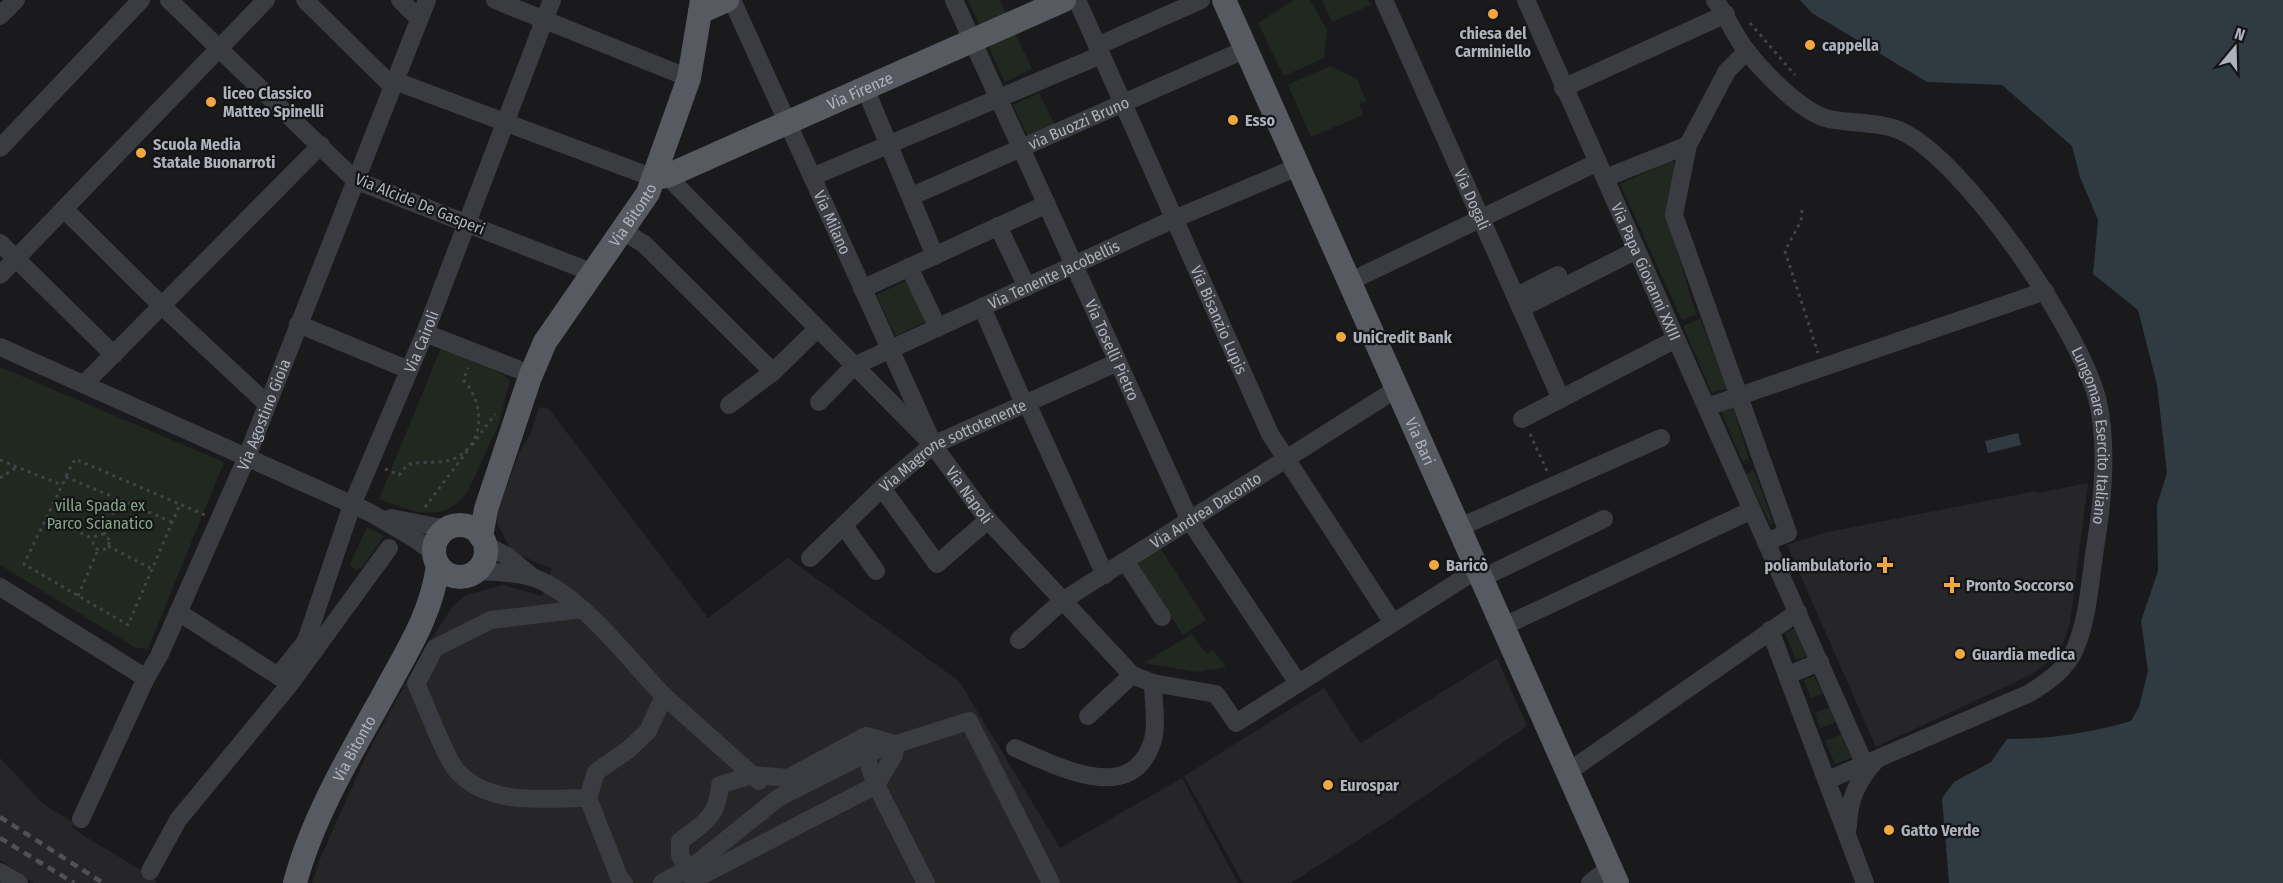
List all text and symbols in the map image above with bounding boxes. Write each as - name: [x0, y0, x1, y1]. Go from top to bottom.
- marker: chiesa del Carminiello: [1486, 7, 1500, 21]
- north arrow: [2205, 18, 2265, 78]
- place label: chiesa del Carminiello: [1455, 24, 1532, 61]
- text: N: [2232, 24, 2247, 45]
- place label: cappella: [1822, 36, 1879, 55]
- marker: cappella: [1803, 38, 1817, 52]
- street label: Via Firenze: [824, 68, 896, 113]
- place label: liceo Classico Matteo Spinelli: [223, 84, 324, 121]
- street label: via Buozzi Bruno: [1025, 92, 1132, 153]
- marker: liceo Classico Matteo Spinelli: [204, 95, 218, 109]
- place label: Esso: [1245, 111, 1275, 130]
- marker: Esso: [1226, 113, 1240, 127]
- place label: Scuola Media Statale Buonarroti: [153, 135, 275, 172]
- marker: Scuola Media Statale Buonarroti: [134, 146, 148, 160]
- street label: Via Dogali: [1451, 166, 1494, 233]
- street label: Via Alcide De Gasperi: [352, 169, 488, 239]
- street label: Via Bitonto: [605, 181, 660, 250]
- street label: Via Milano: [810, 187, 855, 257]
- street label: Via Papa Giovanni XXIII: [1608, 200, 1685, 343]
- street label: Via Tenente Jacobellis: [985, 236, 1123, 313]
- street label: Via Bisanzio Lupis: [1187, 263, 1252, 377]
- street label: Via Toselli Pietro: [1081, 296, 1144, 403]
- street label: Via Cairoli: [400, 308, 442, 375]
- place label: UniCredit Bank: [1353, 328, 1453, 347]
- marker: UniCredit Bank: [1334, 330, 1348, 344]
- street label: Lungomare Esercito Italiano: [2068, 343, 2113, 526]
- street label: Via Agostino Gioia: [233, 356, 294, 473]
- street label: Via Magrone sottotenente: [875, 395, 1029, 496]
- street label: Via Bari: [1402, 415, 1439, 468]
- street label: Via Napoli: [942, 462, 997, 527]
- street label: Via Andrea Daconto: [1147, 468, 1264, 552]
- park label: villa Spada ex Parco Scianatico: [47, 496, 153, 533]
- place label: Baricò: [1446, 556, 1489, 575]
- place label: poliambulatorio: [1764, 556, 1872, 575]
- marker: poliambulatorio: [1876, 556, 1894, 574]
- marker: Baricò: [1427, 558, 1441, 572]
- marker: Pronto Soccorso: [1943, 576, 1961, 594]
- place label: Pronto Soccorso: [1966, 576, 2074, 595]
- place label: Guardia medica: [1972, 645, 2075, 664]
- marker: Guardia medica: [1953, 647, 1967, 661]
- street label: Via Bitonto: [328, 712, 379, 785]
- place label: Eurospar: [1340, 776, 1399, 795]
- marker: Eurospar: [1321, 778, 1335, 792]
- place label: Gatto Verde: [1901, 821, 1980, 840]
- marker: Gatto Verde: [1882, 823, 1896, 837]

